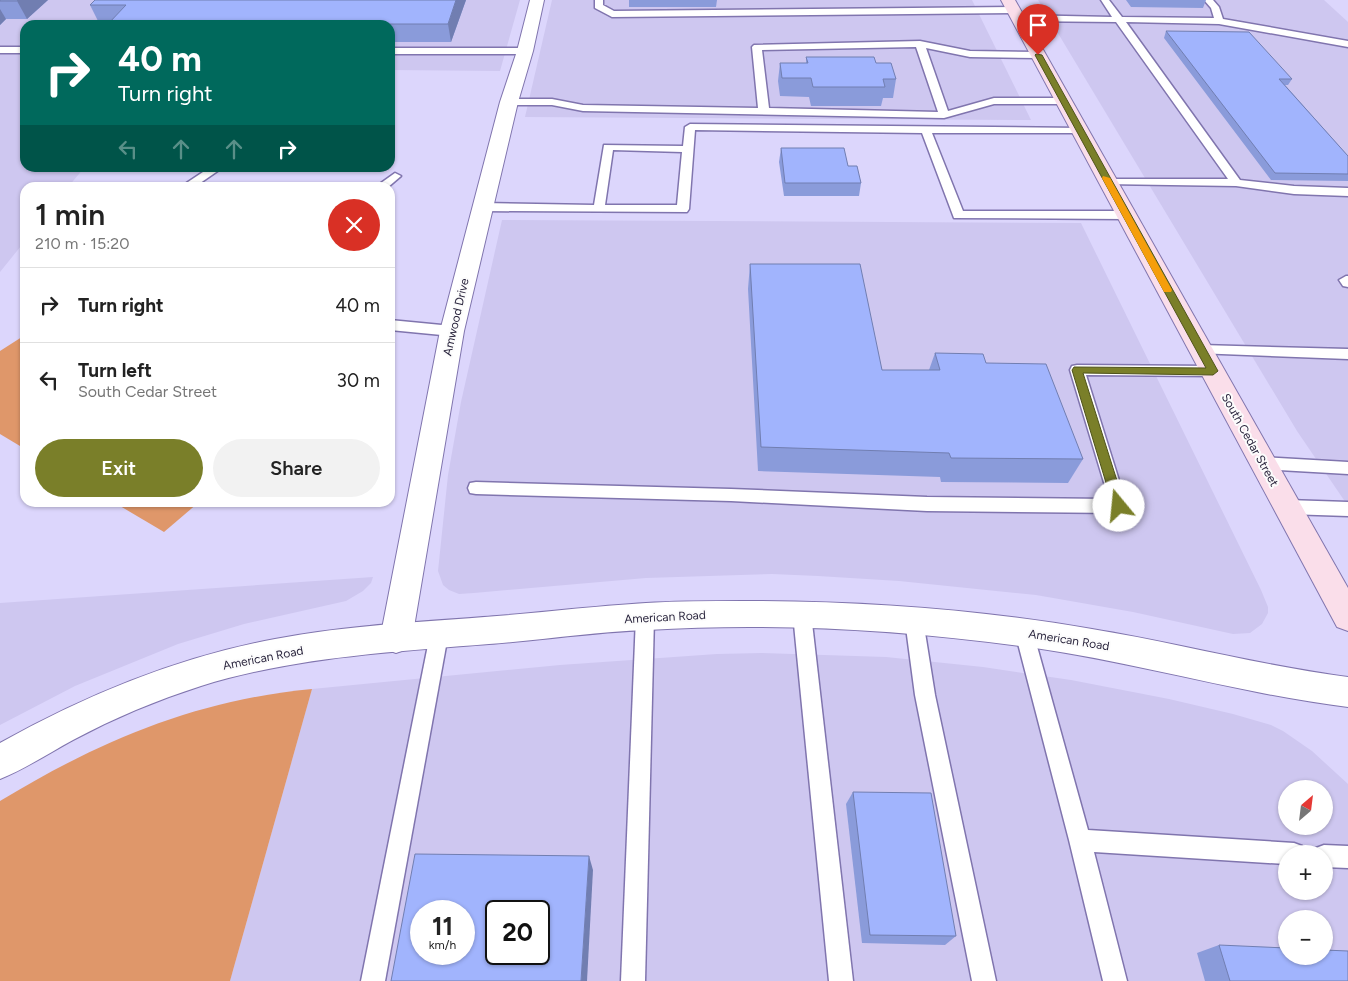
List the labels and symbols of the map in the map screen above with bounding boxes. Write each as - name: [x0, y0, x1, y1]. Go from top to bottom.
- pin: [1017, 4, 1059, 55]
- street label: Amwood Drive: [440, 276, 472, 357]
- street label: South Cedar Street: [1219, 391, 1282, 489]
- position arrow: [1092, 479, 1144, 531]
- street label: American Road: [624, 608, 706, 626]
- street label: American Road: [1028, 627, 1110, 653]
- street label: American Road: [222, 643, 304, 673]
- north arrow: [1278, 780, 1332, 835]
- speed limit sign: 20: [485, 900, 550, 965]

